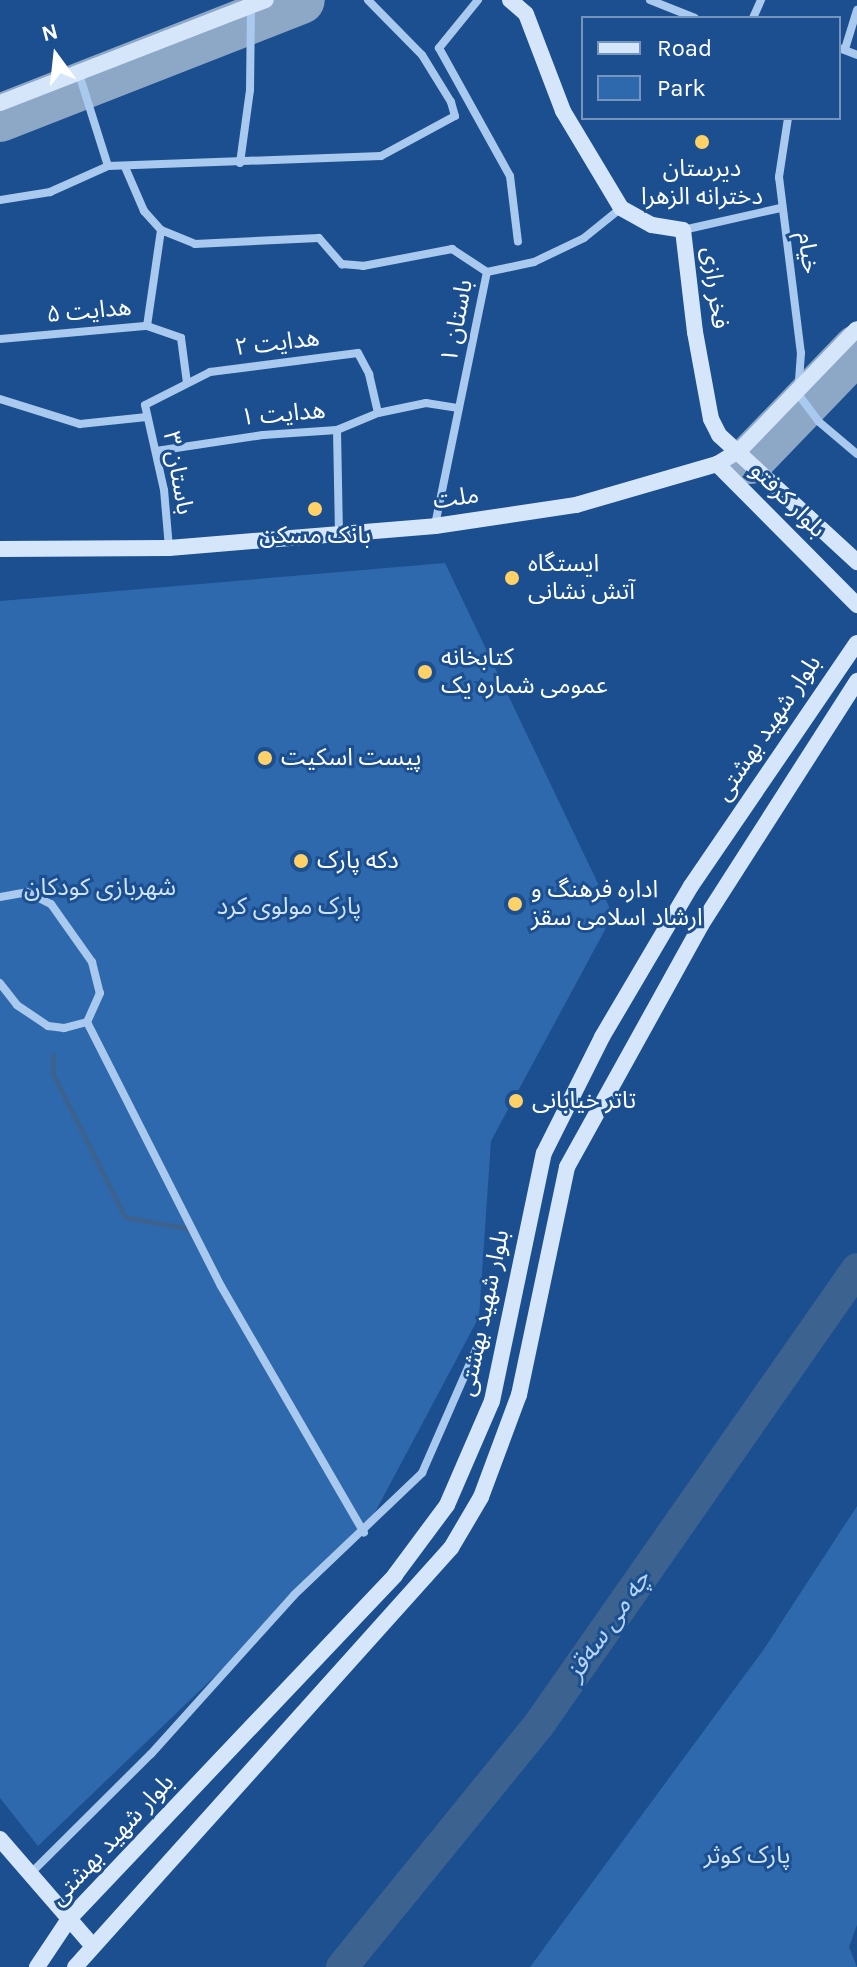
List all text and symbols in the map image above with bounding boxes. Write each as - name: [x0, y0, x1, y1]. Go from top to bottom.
- north arrow: [16, 16, 96, 96]
- legend: [581, 16, 841, 120]
- text: N: [39, 18, 61, 47]
- text: Road: [657, 34, 712, 62]
- text: Park: [657, 74, 706, 102]
- marker: دیرستان دخترانه الزهرا: [693, 133, 711, 151]
- place label: دیرستان دخترانه الزهرا: [641, 155, 763, 211]
- street label: خیام: [791, 230, 825, 276]
- street label: فخر رازی: [696, 245, 734, 331]
- street label: باستان ۱: [435, 277, 479, 365]
- street label: هدایت ۵: [45, 293, 133, 329]
- street label: هدایت ۲: [233, 324, 321, 362]
- street label: هدایت ۱: [239, 396, 327, 432]
- street label: باستان ۳: [157, 429, 199, 517]
- street label: بلوار کرفتو: [744, 456, 832, 544]
- street label: ملت: [431, 481, 481, 515]
- marker: بانک مسکن: [306, 500, 324, 518]
- place label: بانک مسکن: [259, 522, 371, 550]
- place label: ایستگاه آتش نشانی: [528, 550, 635, 606]
- marker: ایستگاه آتش نشانی: [503, 569, 521, 587]
- place label: کتابخانه عمومی شماره یک: [441, 644, 608, 700]
- street label: بلوار شهید بهشتی: [709, 650, 827, 806]
- marker: کتابخانه عمومی شماره یک: [416, 663, 434, 681]
- place label: پیست اسکیت: [281, 744, 421, 772]
- marker: پیست اسکیت: [256, 749, 274, 767]
- place label: دکه پارک: [317, 847, 399, 875]
- marker: دکه پارک: [292, 852, 310, 870]
- park label: شهربازی کودکان: [24, 874, 176, 902]
- place label: اداره فرهنگ و ارشاد اسلامی سقز: [531, 876, 703, 932]
- park label: پارک مولوی کرد: [217, 893, 361, 921]
- marker: اداره فرهنگ و ارشاد اسلامی سقز: [506, 895, 524, 913]
- place label: تاتر خیابانی: [532, 1087, 636, 1115]
- marker: تاتر خیابانی: [507, 1092, 525, 1110]
- street label: بلوار شهید بهشتی: [452, 1227, 516, 1399]
- water label: چە می سەقز: [559, 1564, 657, 1686]
- street label: بلوار شهید بهشتی: [44, 1768, 180, 1912]
- park label: پارک کوثر: [704, 1842, 790, 1870]

